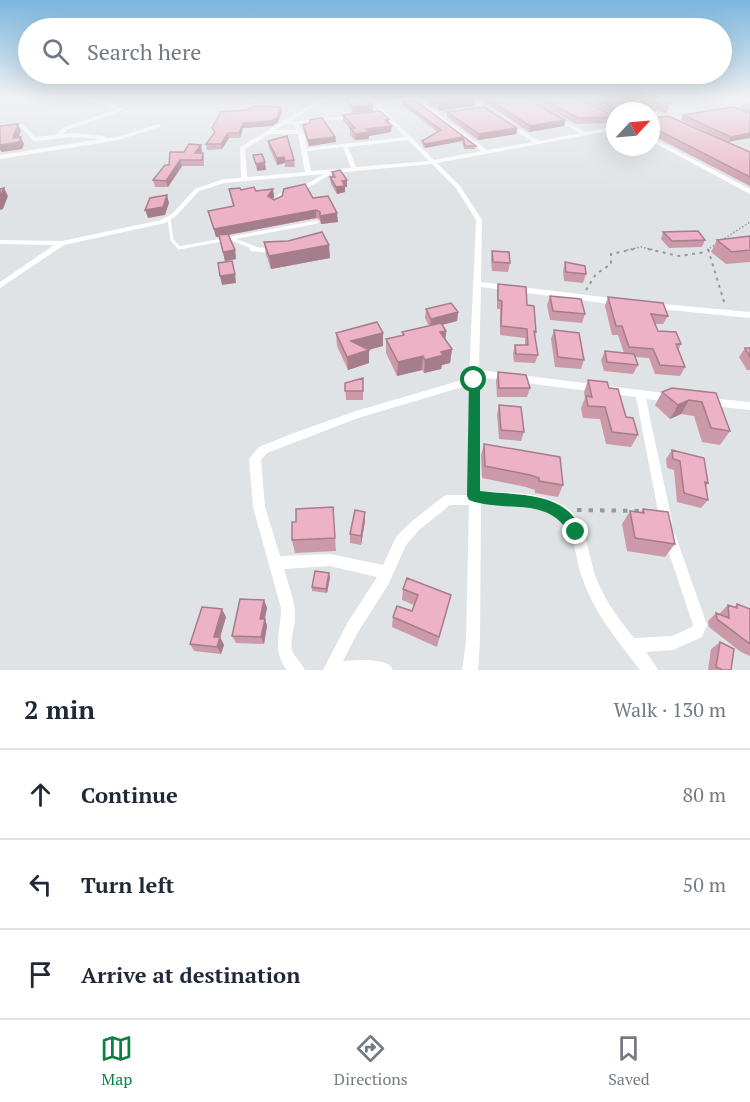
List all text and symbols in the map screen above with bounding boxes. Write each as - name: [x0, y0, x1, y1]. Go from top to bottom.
- search box: [18, 18, 732, 84]
- icon: search: [39, 35, 72, 68]
- text: Search here: [87, 37, 201, 66]
- north arrow: [606, 102, 660, 156]
- route start: [460, 366, 486, 392]
- route end: [562, 518, 588, 544]
- text: 2 min: [24, 692, 95, 726]
- text: Walk · 130 m: [614, 696, 726, 723]
- icon: ahead: [24, 778, 57, 811]
- text: Continue: [81, 780, 178, 809]
- text: 80 m: [683, 781, 726, 808]
- icon: left: [24, 868, 57, 901]
- text: Turn left: [81, 870, 174, 899]
- text: 50 m: [683, 871, 726, 898]
- icon: arrive: [24, 958, 57, 991]
- text: Arrive at destination: [81, 960, 300, 989]
- tab: Map: [100, 1032, 133, 1090]
- tab: Directions: [334, 1032, 408, 1090]
- tab: Saved: [608, 1032, 650, 1090]

